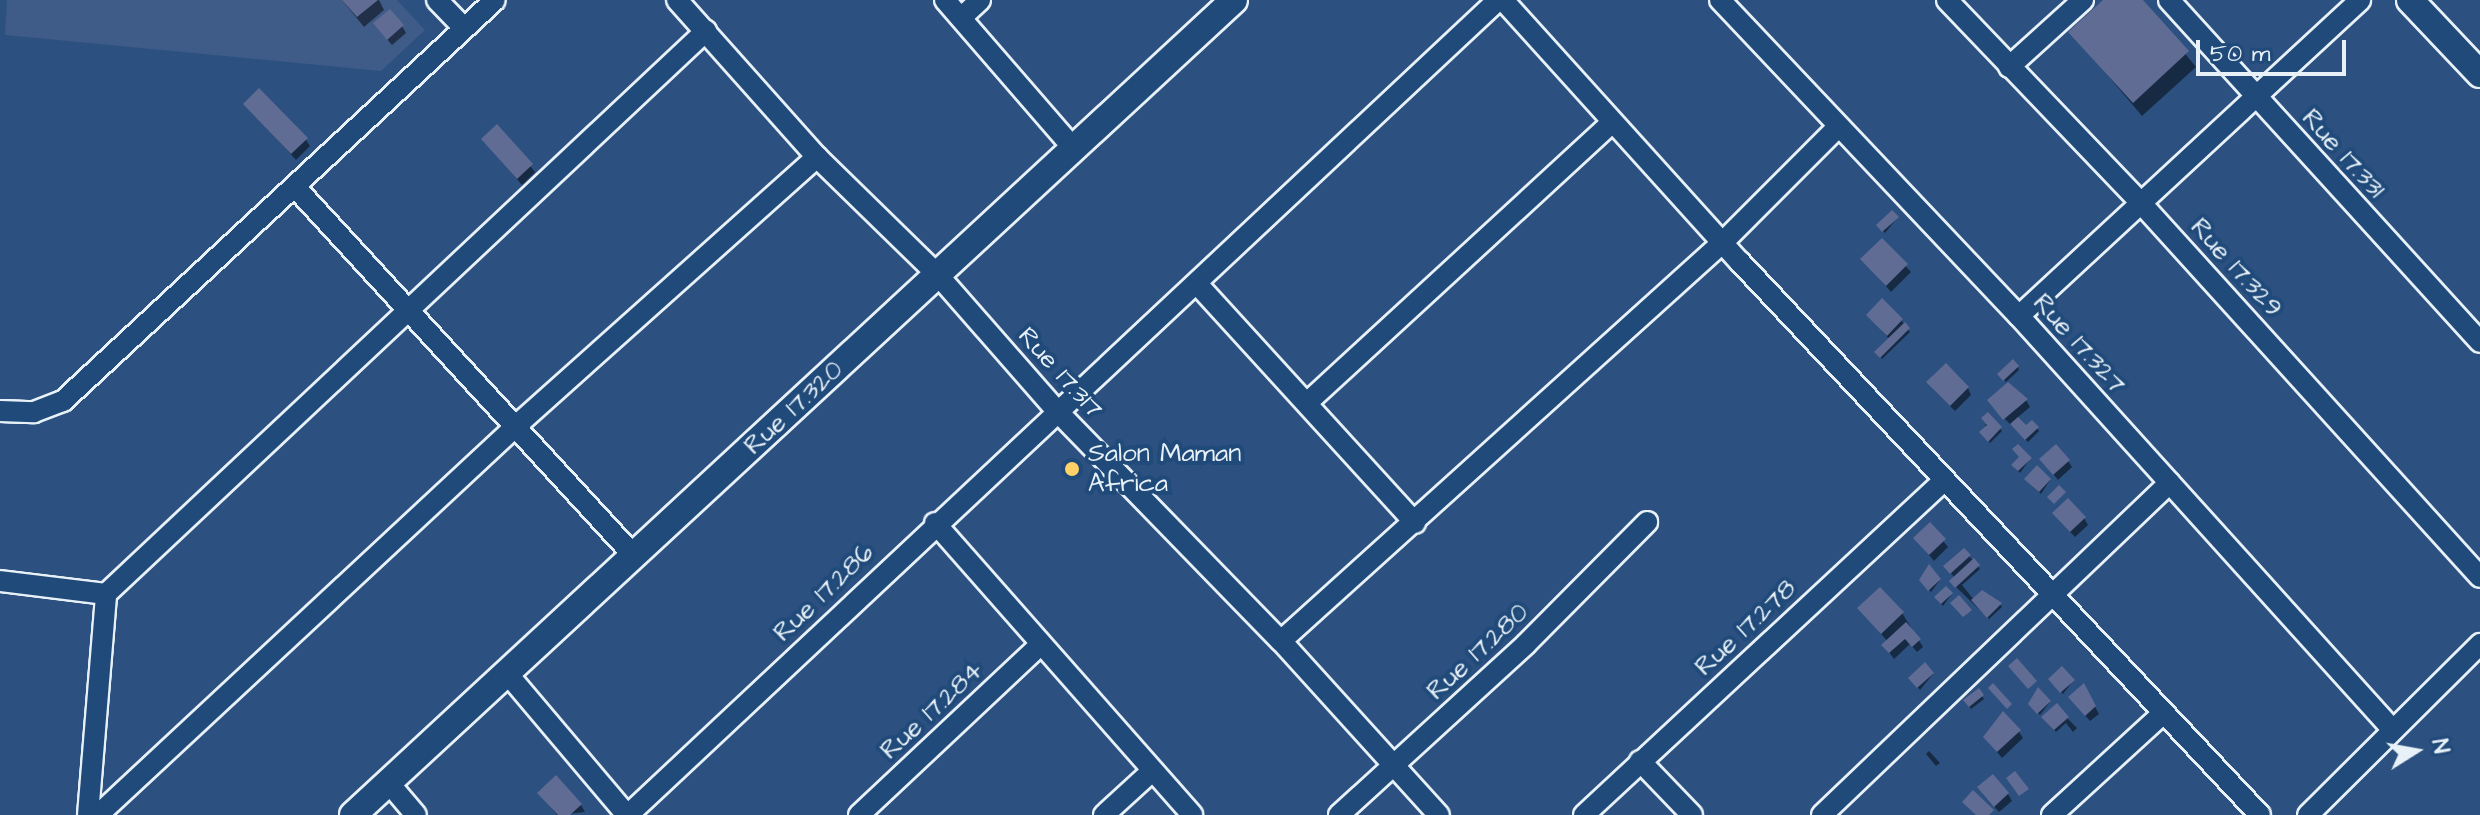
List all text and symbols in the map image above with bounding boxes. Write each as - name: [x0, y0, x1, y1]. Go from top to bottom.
- scale bar: [2200, 24, 2350, 74]
- text: 50 m: [2210, 37, 2270, 71]
- street label: Rue 17.331: [2295, 103, 2391, 205]
- street label: Rue 17.329: [2184, 212, 2288, 324]
- street label: Rue 17.327: [2026, 288, 2132, 400]
- street label: Rue 17.317: [1011, 321, 1109, 425]
- street label: Rue 17.320: [738, 354, 850, 462]
- place label: Salon Maman Africa: [1088, 438, 1241, 500]
- marker: Salon Maman Africa: [1063, 460, 1081, 478]
- street label: Rue 17.286: [767, 538, 881, 648]
- street label: Rue 17.278: [1689, 573, 1803, 683]
- street label: Rue 17.280: [1421, 597, 1535, 707]
- street label: Rue 17.284: [874, 656, 990, 766]
- north arrow: [2376, 711, 2456, 791]
- text: N: [2424, 737, 2457, 756]

